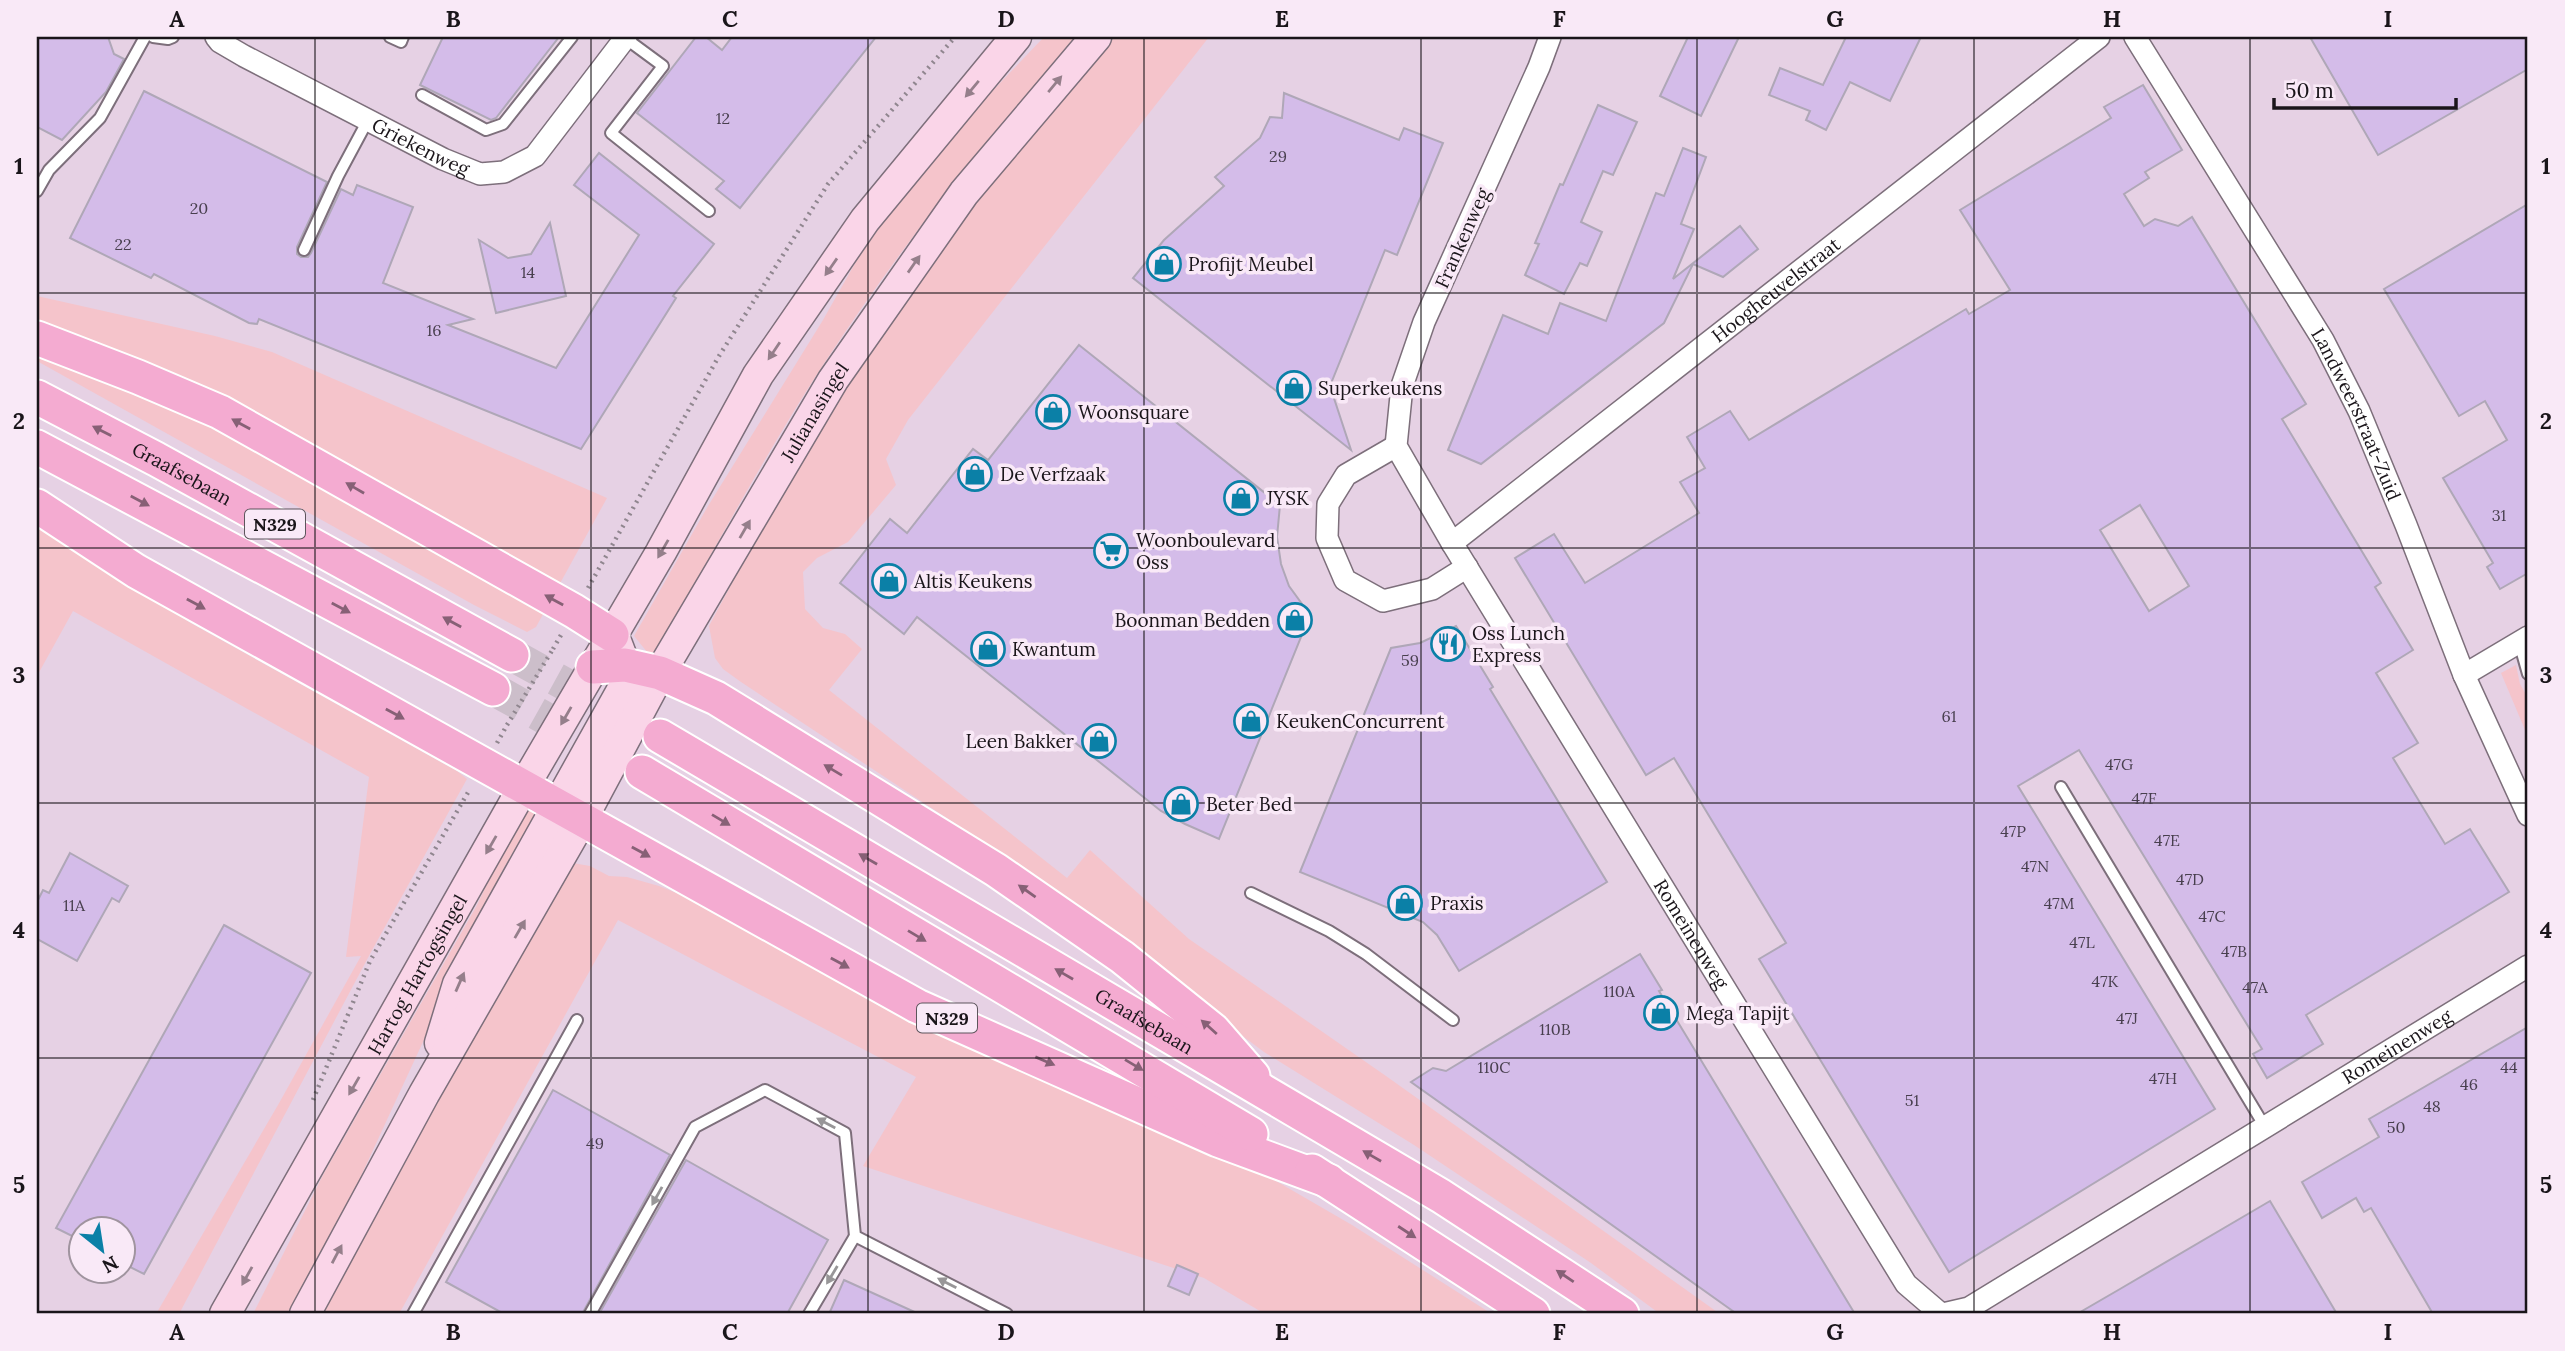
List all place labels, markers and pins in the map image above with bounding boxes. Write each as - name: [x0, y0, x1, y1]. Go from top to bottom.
- shop icon: Profijt Meubel: [1145, 245, 1183, 283]
- place label: Profijt Meubel: [1188, 252, 1314, 276]
- shop icon: Superkeukens: [1275, 369, 1313, 407]
- place label: Superkeukens: [1318, 376, 1442, 400]
- shop icon: Woonsquare: [1034, 393, 1072, 431]
- place label: Woonsquare: [1078, 400, 1189, 424]
- shop icon: De Verfzaak: [956, 455, 994, 493]
- place label: De Verfzaak: [1000, 462, 1106, 486]
- shop icon: JYSK: [1222, 479, 1260, 517]
- place label: JYSK: [1265, 486, 1309, 510]
- place label: Woonboulevard Oss: [1136, 528, 1275, 574]
- supermarket icon: Woonboulevard Oss: [1092, 532, 1130, 570]
- shop icon: Altis Keukens: [870, 562, 908, 600]
- place label: Altis Keukens: [913, 569, 1033, 593]
- shop icon: Boonman Bedden: [1276, 601, 1314, 639]
- place label: Boonman Bedden: [1115, 608, 1270, 632]
- place label: Oss Lunch Express: [1472, 621, 1565, 667]
- restaurant icon: Oss Lunch Express: [1429, 625, 1467, 663]
- shop icon: Kwantum: [969, 630, 1007, 668]
- place label: Kwantum: [1012, 637, 1096, 661]
- shop icon: KeukenConcurrent: [1232, 702, 1270, 740]
- place label: KeukenConcurrent: [1276, 709, 1445, 733]
- shop icon: Leen Bakker: [1080, 722, 1118, 760]
- place label: Leen Bakker: [966, 729, 1075, 753]
- shop icon: Beter Bed: [1162, 785, 1200, 823]
- place label: Beter Bed: [1206, 792, 1292, 816]
- shop icon: Praxis: [1386, 884, 1424, 922]
- place label: Praxis: [1430, 891, 1484, 915]
- shop icon: Mega Tapijt: [1642, 994, 1680, 1032]
- place label: Mega Tapijt: [1686, 1001, 1790, 1025]

